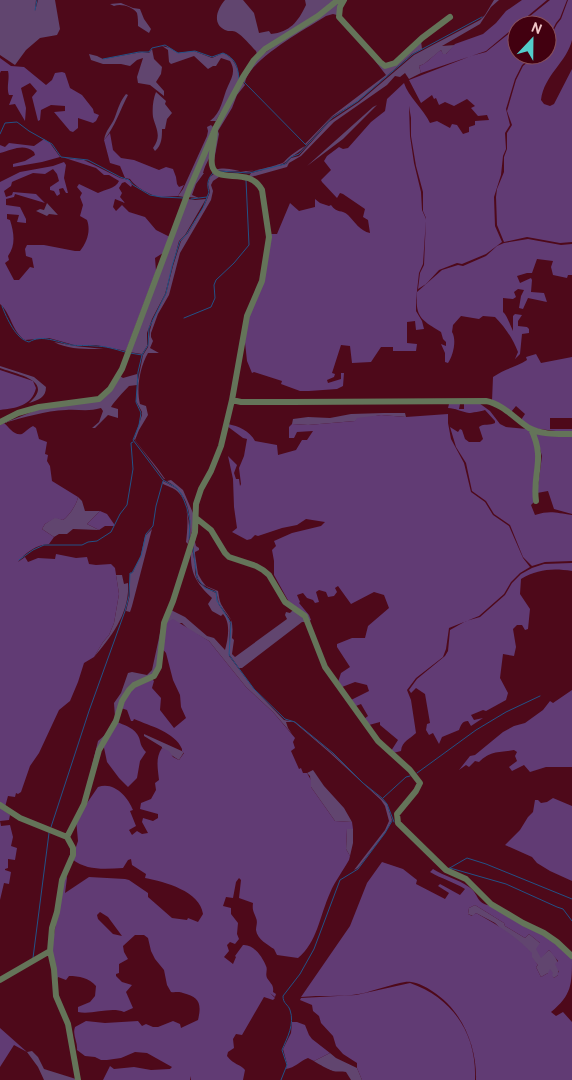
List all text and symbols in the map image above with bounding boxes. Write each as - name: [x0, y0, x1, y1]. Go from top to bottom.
- north arrow: [507, 15, 557, 65]
- text: N: [528, 20, 544, 39]

